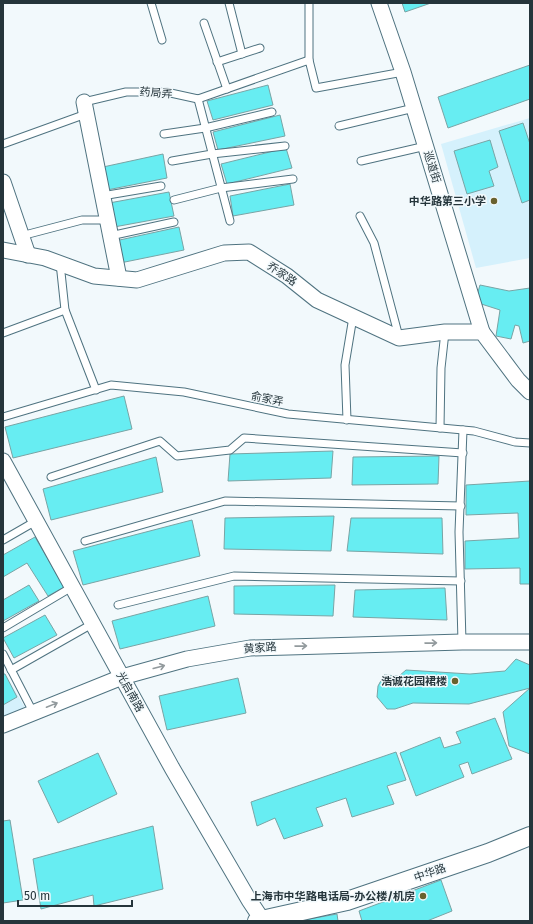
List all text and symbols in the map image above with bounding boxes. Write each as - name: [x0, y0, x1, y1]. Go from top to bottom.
- street label: 药局弄: [139, 85, 173, 101]
- street label: 巡道街: [421, 149, 443, 185]
- place label: 中华路第三小学: [409, 195, 486, 208]
- marker: 中华路第三小学: [489, 196, 499, 206]
- street label: 乔家路: [265, 259, 299, 289]
- street label: 俞家弄: [250, 389, 284, 409]
- one-way arrow: [424, 639, 437, 647]
- street label: 黄家路: [243, 640, 277, 656]
- one-way arrow: [294, 642, 307, 650]
- one-way arrow: [153, 662, 166, 670]
- street label: 光启南路: [114, 670, 146, 714]
- place label: 浩诚花园裙楼: [381, 675, 447, 688]
- marker: 浩诚花园裙楼: [450, 676, 460, 686]
- one-way arrow: [45, 700, 57, 708]
- street label: 中华路: [412, 861, 448, 885]
- scale bar: [18, 882, 132, 908]
- text: 50 m: [24, 889, 50, 903]
- place label: 上海市中华路电话局-办公楼/机房: [251, 890, 415, 903]
- marker: 上海市中华路电话局-办公楼/机房: [418, 891, 428, 901]

